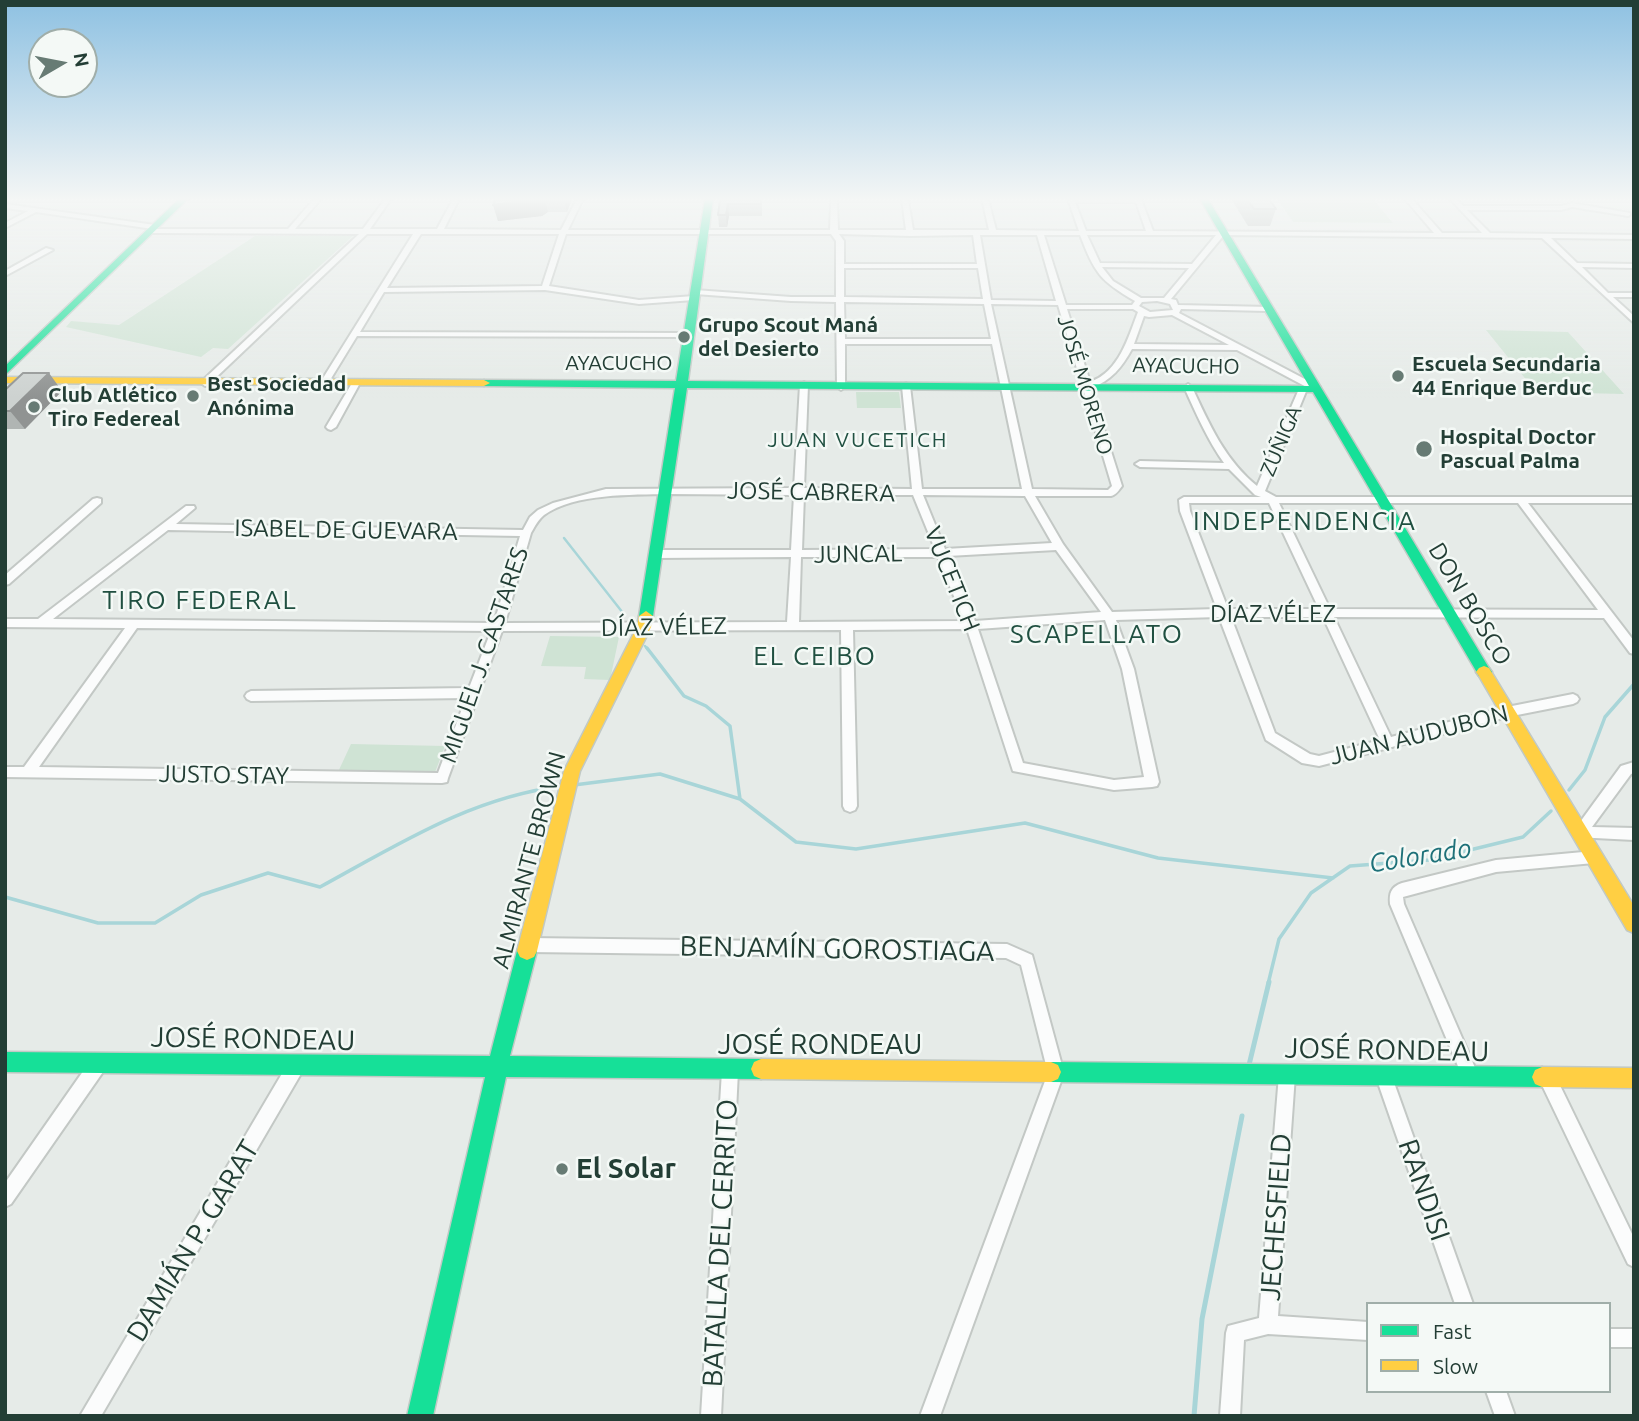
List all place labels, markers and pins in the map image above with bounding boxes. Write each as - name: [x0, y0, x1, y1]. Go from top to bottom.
- place label: Grupo Scout Maná del Desierto: [698, 312, 878, 362]
- marker: Grupo Scout Maná del Desierto: [676, 329, 692, 345]
- place label: Escuela Secundaria 44 Enrique Berduc: [1412, 351, 1601, 401]
- marker: Escuela Secundaria 44 Enrique Berduc: [1390, 368, 1406, 384]
- place label: Best Sociedad Anónima: [207, 371, 346, 421]
- place label: Club Atlético Tiro Federeal: [48, 382, 180, 432]
- marker: Best Sociedad Anónima: [185, 388, 201, 404]
- marker: Club Atlético Tiro Federeal: [26, 399, 42, 415]
- place label: Hospital Doctor Pascual Palma: [1440, 424, 1596, 474]
- marker: Hospital Doctor Pascual Palma: [1414, 439, 1434, 459]
- place label: El Solar: [576, 1152, 676, 1186]
- marker: El Solar: [554, 1161, 570, 1177]

